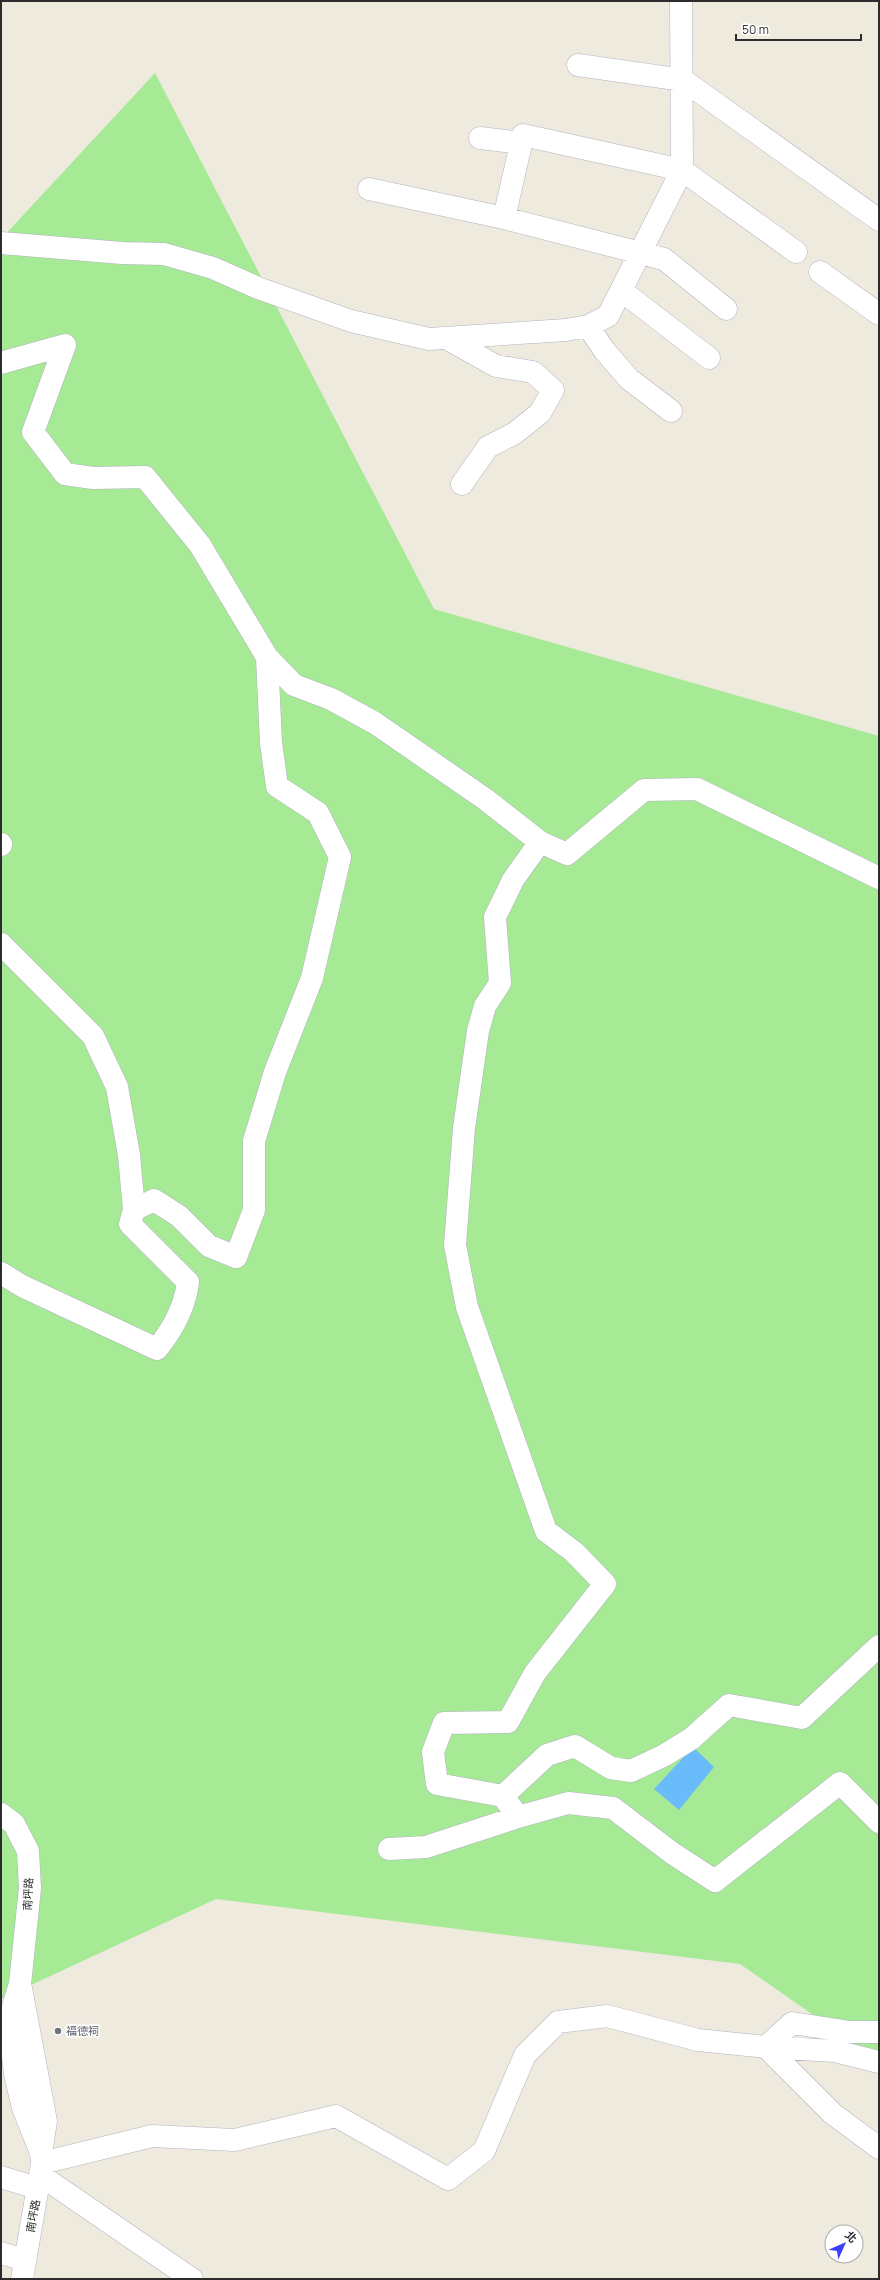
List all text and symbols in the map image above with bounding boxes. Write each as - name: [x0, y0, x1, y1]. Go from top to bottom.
- scale bar: [736, 16, 861, 42]
- text: 50 m: [742, 21, 769, 38]
- street label: 南坪路: [19, 1877, 36, 1911]
- place label: 福德祠: [66, 2023, 99, 2038]
- marker: 福德祠: [53, 2026, 63, 2036]
- street label: 南坪路: [22, 2198, 43, 2233]
- north arrow: [824, 2224, 864, 2264]
- text: 北: [842, 2227, 861, 2246]

